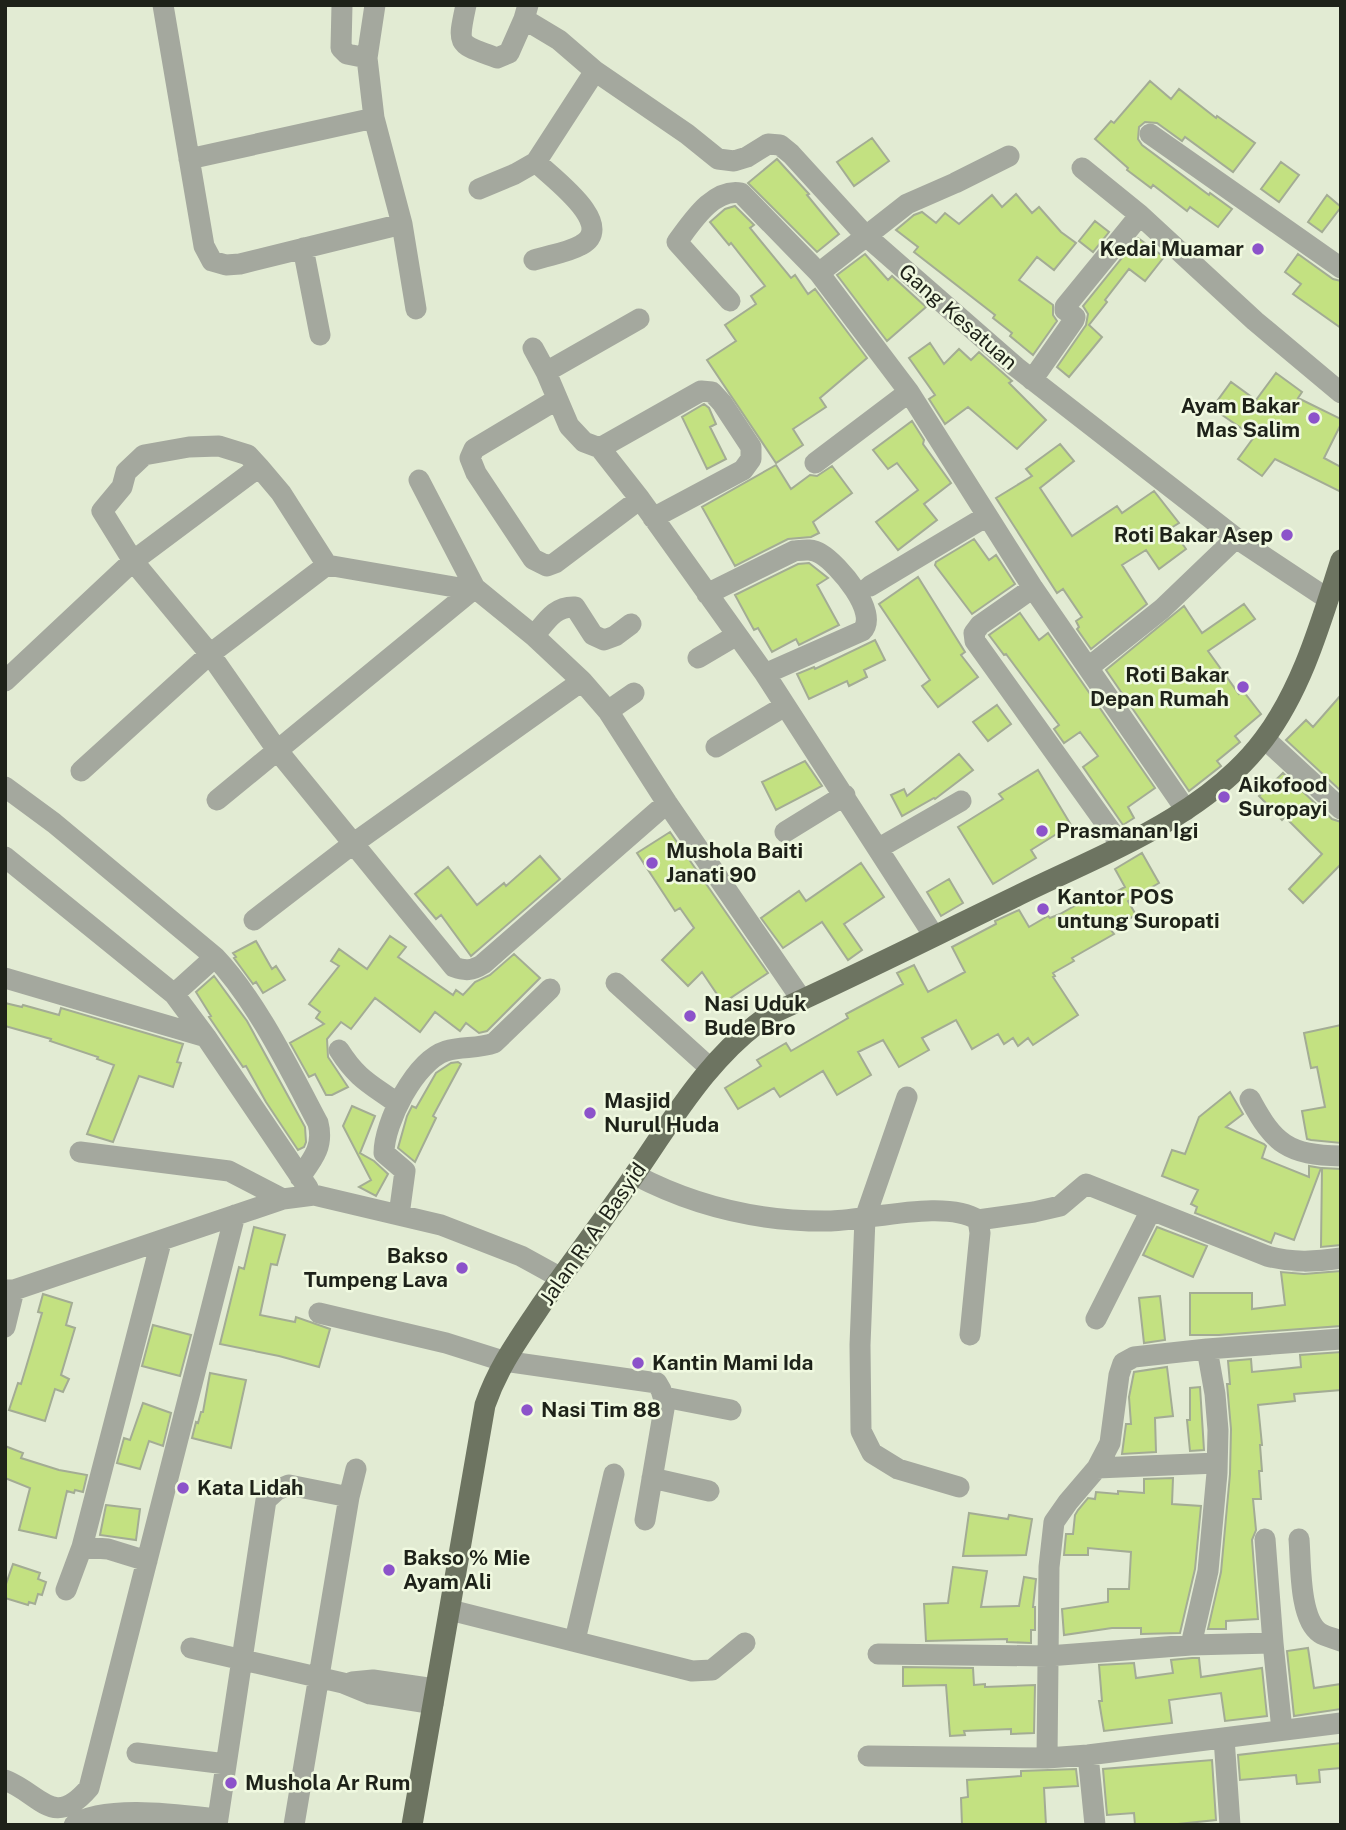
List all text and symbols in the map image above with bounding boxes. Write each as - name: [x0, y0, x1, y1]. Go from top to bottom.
- place label: Kedai Muamar: [1100, 236, 1244, 261]
- marker: Kedai Muamar: [1250, 241, 1266, 257]
- street label: Gang Kesatuan: [894, 258, 1023, 375]
- place label: Ayam Bakar Mas Salim: [1181, 393, 1300, 442]
- marker: Ayam Bakar Mas Salim: [1306, 410, 1322, 426]
- place label: Roti Bakar Asep: [1114, 522, 1273, 547]
- marker: Roti Bakar Asep: [1279, 527, 1295, 543]
- place label: Roti Bakar Depan Rumah: [1090, 662, 1229, 711]
- marker: Roti Bakar Depan Rumah: [1235, 679, 1251, 695]
- place label: Aikofood Suropayi: [1238, 772, 1328, 821]
- marker: Aikofood Suropayi: [1216, 789, 1232, 805]
- place label: Prasmanan Igi: [1056, 818, 1198, 843]
- marker: Prasmanan Igi: [1034, 823, 1050, 839]
- place label: Mushola Baiti Janati 90: [666, 838, 803, 887]
- marker: Mushola Baiti Janati 90: [644, 855, 660, 871]
- place label: Kantor POS untung Suropati: [1057, 884, 1220, 933]
- marker: Kantor POS untung Suropati: [1035, 901, 1051, 917]
- place label: Nasi Uduk Bude Bro: [704, 991, 806, 1040]
- marker: Nasi Uduk Bude Bro: [682, 1008, 698, 1024]
- place label: Masjid Nurul Huda: [604, 1088, 719, 1137]
- marker: Masjid Nurul Huda: [582, 1105, 598, 1121]
- street label: Jalan R. A. Basyid: [534, 1158, 651, 1310]
- place label: Bakso Tumpeng Lava: [304, 1243, 448, 1292]
- marker: Bakso Tumpeng Lava: [454, 1260, 470, 1276]
- place label: Kantin Mami Ida: [652, 1350, 814, 1375]
- marker: Kantin Mami Ida: [630, 1355, 646, 1371]
- place label: Nasi Tim 88: [541, 1397, 661, 1422]
- marker: Nasi Tim 88: [519, 1402, 535, 1418]
- place label: Kata Lidah: [197, 1475, 304, 1500]
- marker: Kata Lidah: [175, 1480, 191, 1496]
- place label: Bakso % Mie Ayam Ali: [403, 1545, 530, 1594]
- marker: Bakso % Mie Ayam Ali: [381, 1562, 397, 1578]
- place label: Mushola Ar Rum: [245, 1770, 410, 1795]
- marker: Mushola Ar Rum: [223, 1775, 239, 1791]

